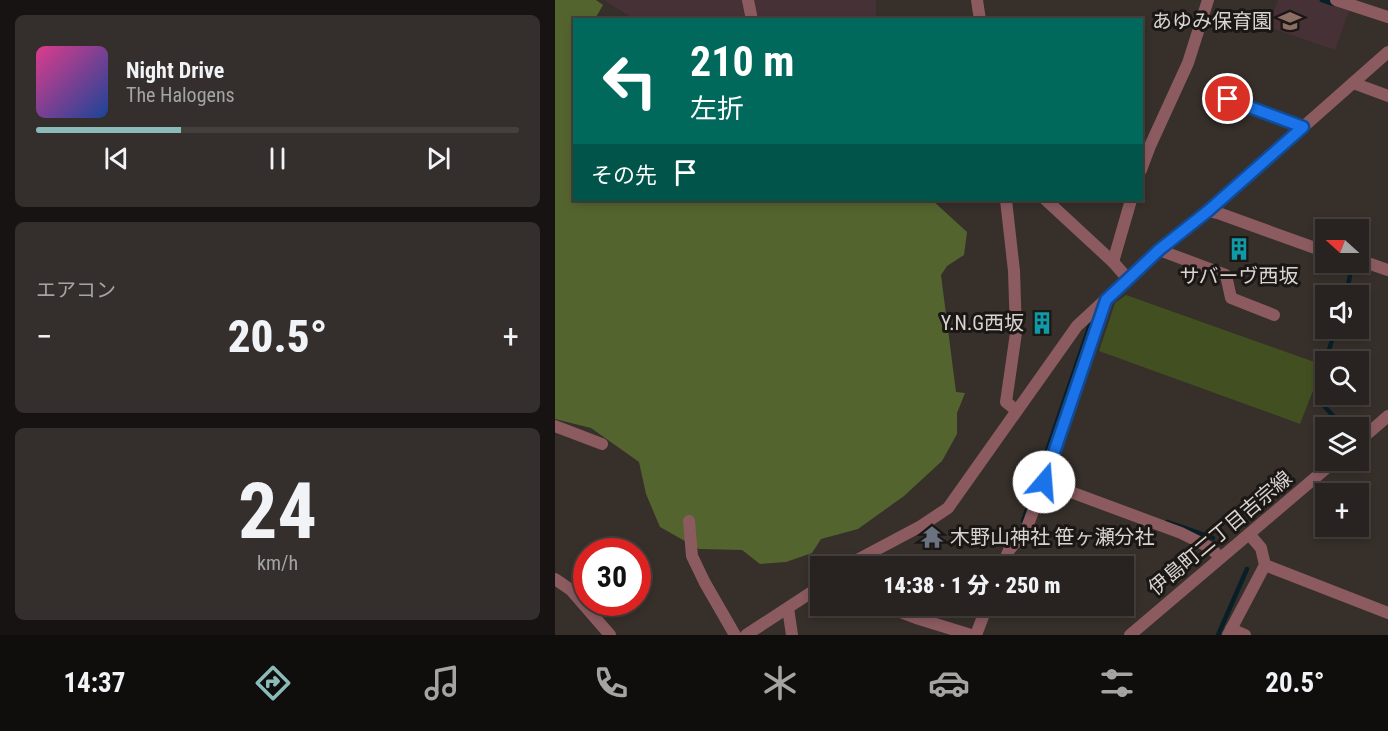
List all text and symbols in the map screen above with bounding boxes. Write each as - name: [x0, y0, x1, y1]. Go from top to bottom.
- school or university icon: あゆみ保育園: [1277, 8, 1303, 34]
- place label: あゆみ保育園: [1152, 9, 1272, 33]
- text: 210 m: [690, 37, 795, 86]
- icon: left: [591, 42, 669, 120]
- text: Night Drive: [126, 58, 224, 83]
- pin: [1202, 73, 1253, 124]
- icon: arrive: [1211, 82, 1244, 115]
- text: The Halogens: [126, 83, 235, 107]
- text: 左折: [690, 93, 744, 125]
- icon: previous: [100, 142, 133, 175]
- icon: pause: [261, 142, 294, 175]
- icon: next: [422, 142, 455, 175]
- icon: arrive: [669, 156, 702, 189]
- text: その先: [591, 163, 657, 188]
- north arrow: [1315, 219, 1369, 273]
- map controls: [1315, 219, 1369, 537]
- building icon: サバーヴ西坂: [1226, 236, 1252, 262]
- place label: サバーヴ西坂: [1179, 264, 1299, 288]
- text: エアコン: [36, 278, 116, 302]
- button: sound: [1315, 285, 1369, 339]
- text: 20.5°: [228, 310, 327, 363]
- building icon: Y.N.G西坂: [1029, 310, 1055, 336]
- place label: Y.N.G西坂: [941, 311, 1024, 335]
- text: −: [36, 317, 53, 356]
- text: +: [503, 317, 519, 356]
- button: search: [1315, 351, 1369, 405]
- button: layers: [1315, 417, 1369, 471]
- position arrow: [1012, 450, 1076, 514]
- text: 24: [238, 466, 317, 557]
- street label: 伊島町二丁目吉宗線: [1143, 466, 1297, 600]
- button: +: [1315, 483, 1369, 537]
- temple icon: 木野山神社 笹ヶ瀬分社: [919, 524, 945, 550]
- place label: 木野山神社 笹ヶ瀬分社: [950, 525, 1155, 549]
- speed limit sign: 30: [573, 538, 651, 616]
- text: km/h: [257, 551, 298, 575]
- text: 14:38 · 1 分 · 250 m: [883, 573, 1061, 598]
- icon: directions: [252, 662, 294, 704]
- icon: music: [421, 662, 463, 704]
- icon: phone: [590, 662, 632, 704]
- icon: climate: [759, 662, 801, 704]
- icon: car: [928, 662, 970, 704]
- icon: filters: [1096, 662, 1138, 704]
- text: 14:37: [63, 667, 125, 699]
- text: 20.5°: [1265, 667, 1325, 699]

